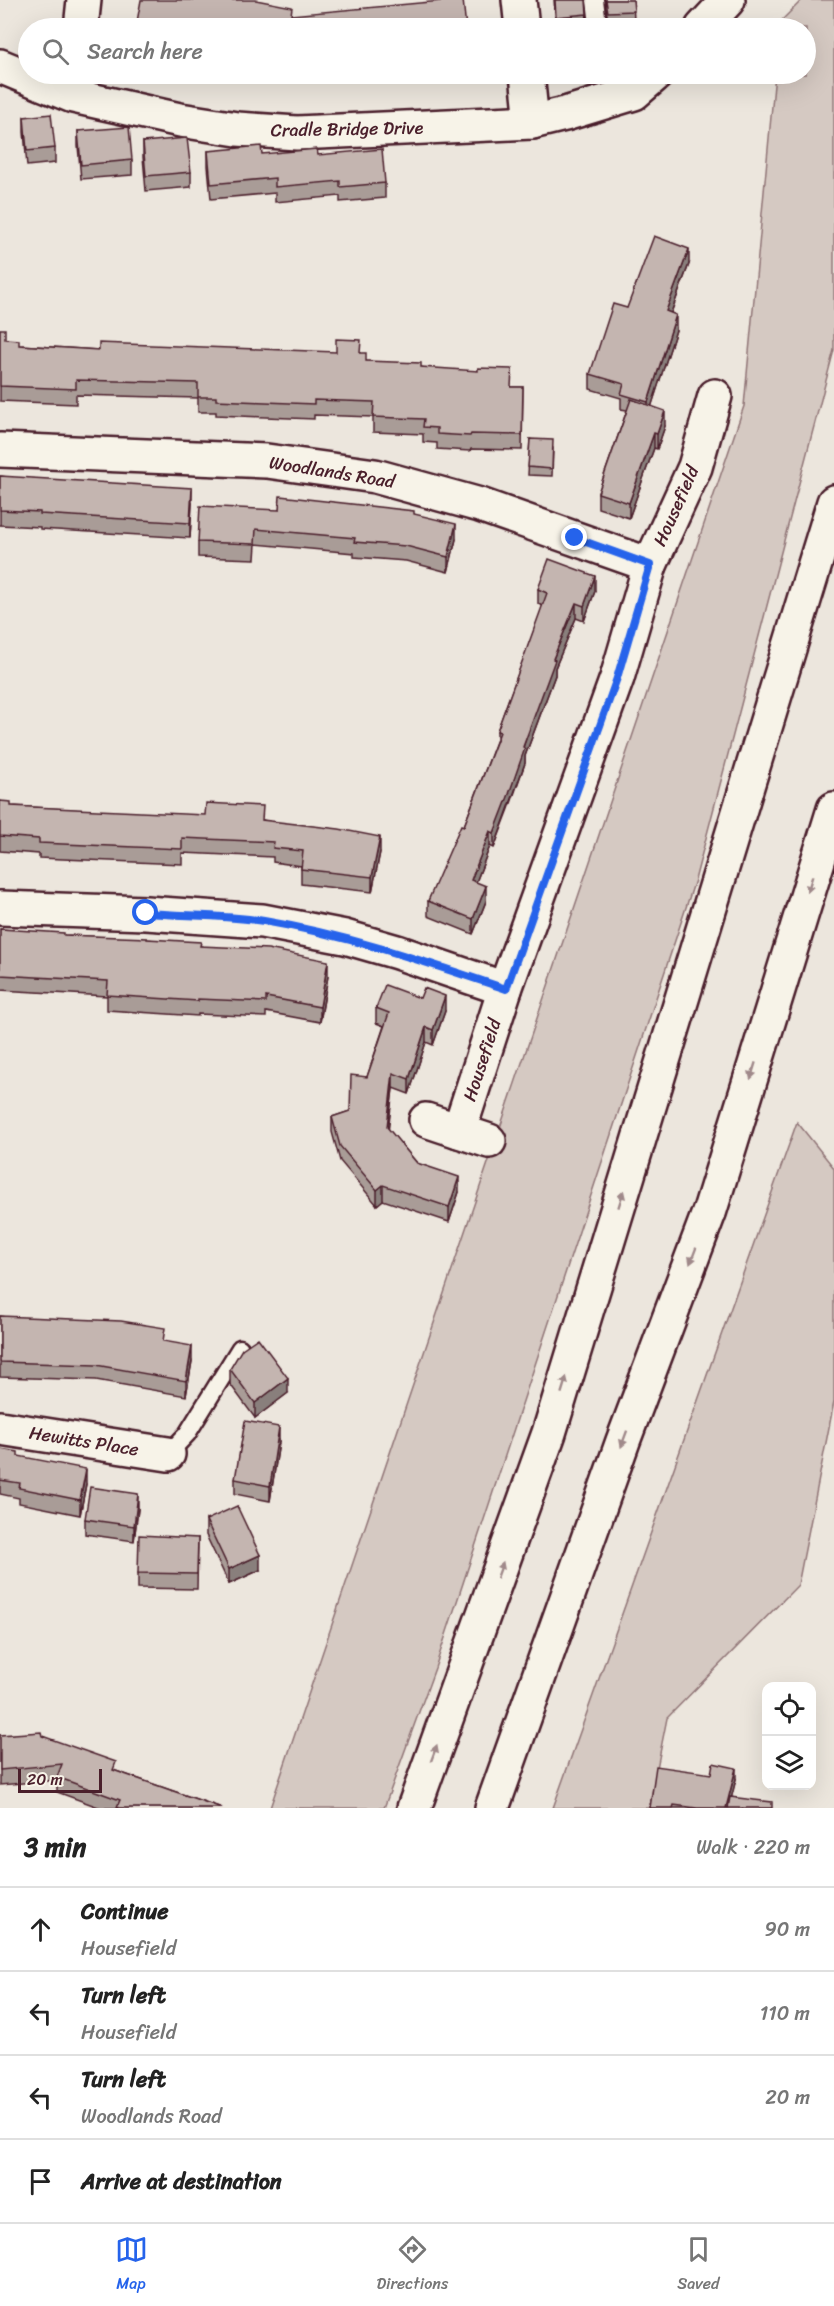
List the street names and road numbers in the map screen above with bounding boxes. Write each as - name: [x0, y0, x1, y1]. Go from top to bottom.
- street label: Cradle Bridge Drive: [270, 112, 424, 146]
- street label: Woodlands Road: [267, 446, 399, 498]
- street label: Housefield: [644, 459, 709, 552]
- street label: Housefield: [454, 1013, 511, 1106]
- street label: Hewitts Place: [27, 1417, 141, 1465]

